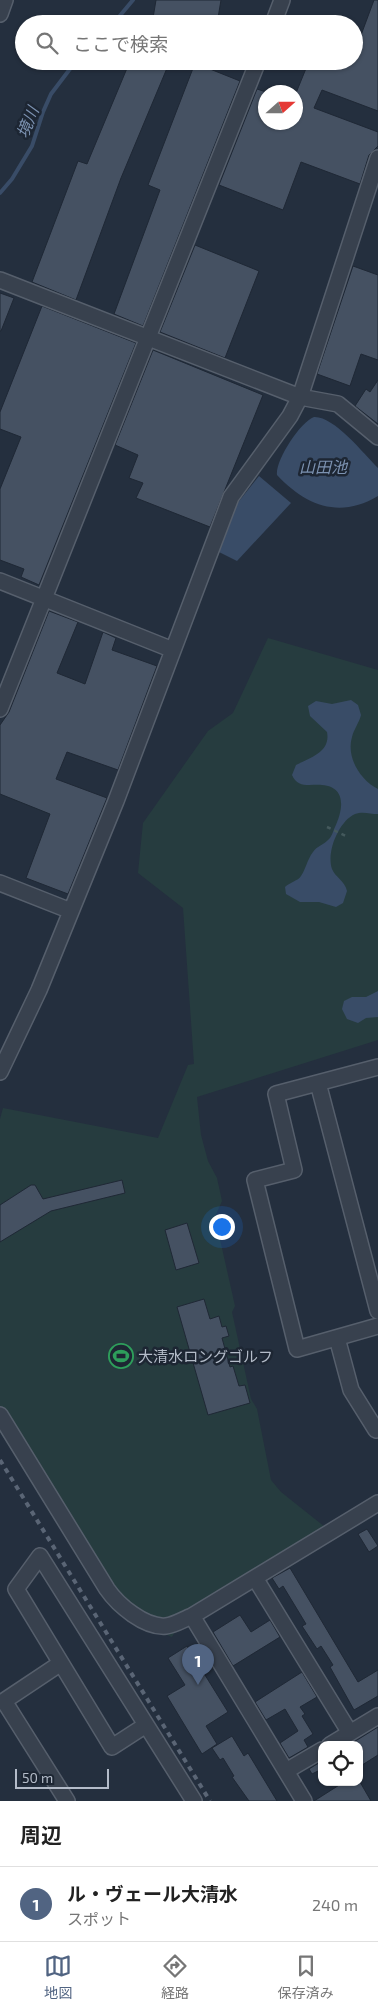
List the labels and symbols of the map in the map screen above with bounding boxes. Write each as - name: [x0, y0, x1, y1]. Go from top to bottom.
- north arrow: [258, 85, 303, 130]
- water label: 境川: [12, 102, 43, 140]
- water label: 山田池: [299, 457, 349, 476]
- your location: [209, 1214, 235, 1240]
- sports icon: 大清水ロングゴルフ: [108, 1343, 134, 1369]
- place label: 大清水ロングゴルフ: [138, 1347, 273, 1365]
- pin: 1: [182, 1644, 214, 1685]
- scale bar: [15, 1766, 109, 1789]

